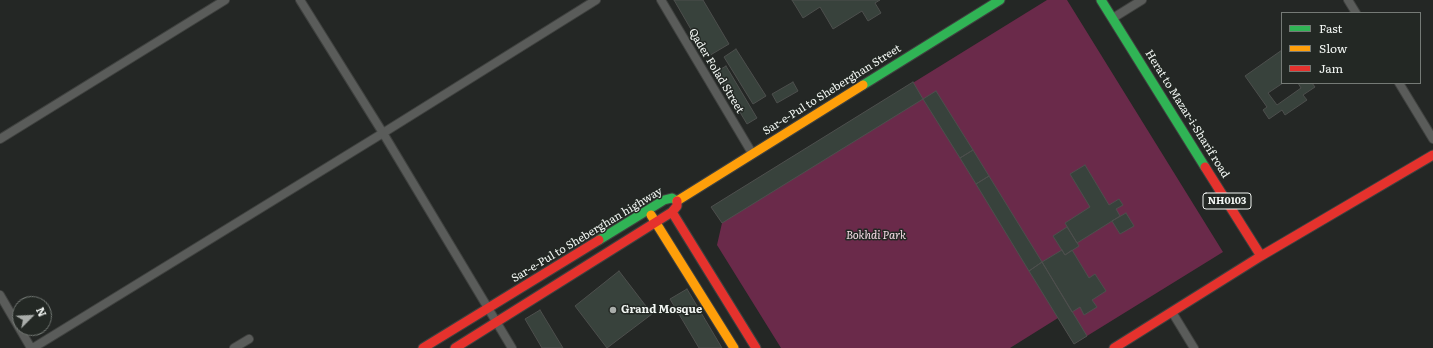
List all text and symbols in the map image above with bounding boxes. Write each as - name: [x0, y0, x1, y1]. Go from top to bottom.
- legend: [1281, 12, 1421, 84]
- text: Fast: [1319, 19, 1342, 37]
- street label: Qader Folad Street: [686, 26, 746, 116]
- text: Slow: [1319, 39, 1347, 57]
- street label: Sar-e-Pul to Sheberghan Street: [761, 42, 903, 138]
- street label: Herat to Mazar-i-Sharif road: [1142, 48, 1232, 180]
- text: Jam: [1319, 59, 1343, 77]
- street label: Sar-e-Pul to Sheberghan highway: [509, 185, 665, 285]
- road number: NH0103: [1203, 193, 1251, 209]
- park label: Bokhdi Park: [846, 229, 906, 243]
- north arrow: [12, 296, 52, 336]
- place label: Grand Mosque: [621, 303, 702, 317]
- text: N: [33, 304, 51, 319]
- marker: Grand Mosque: [608, 305, 618, 315]

